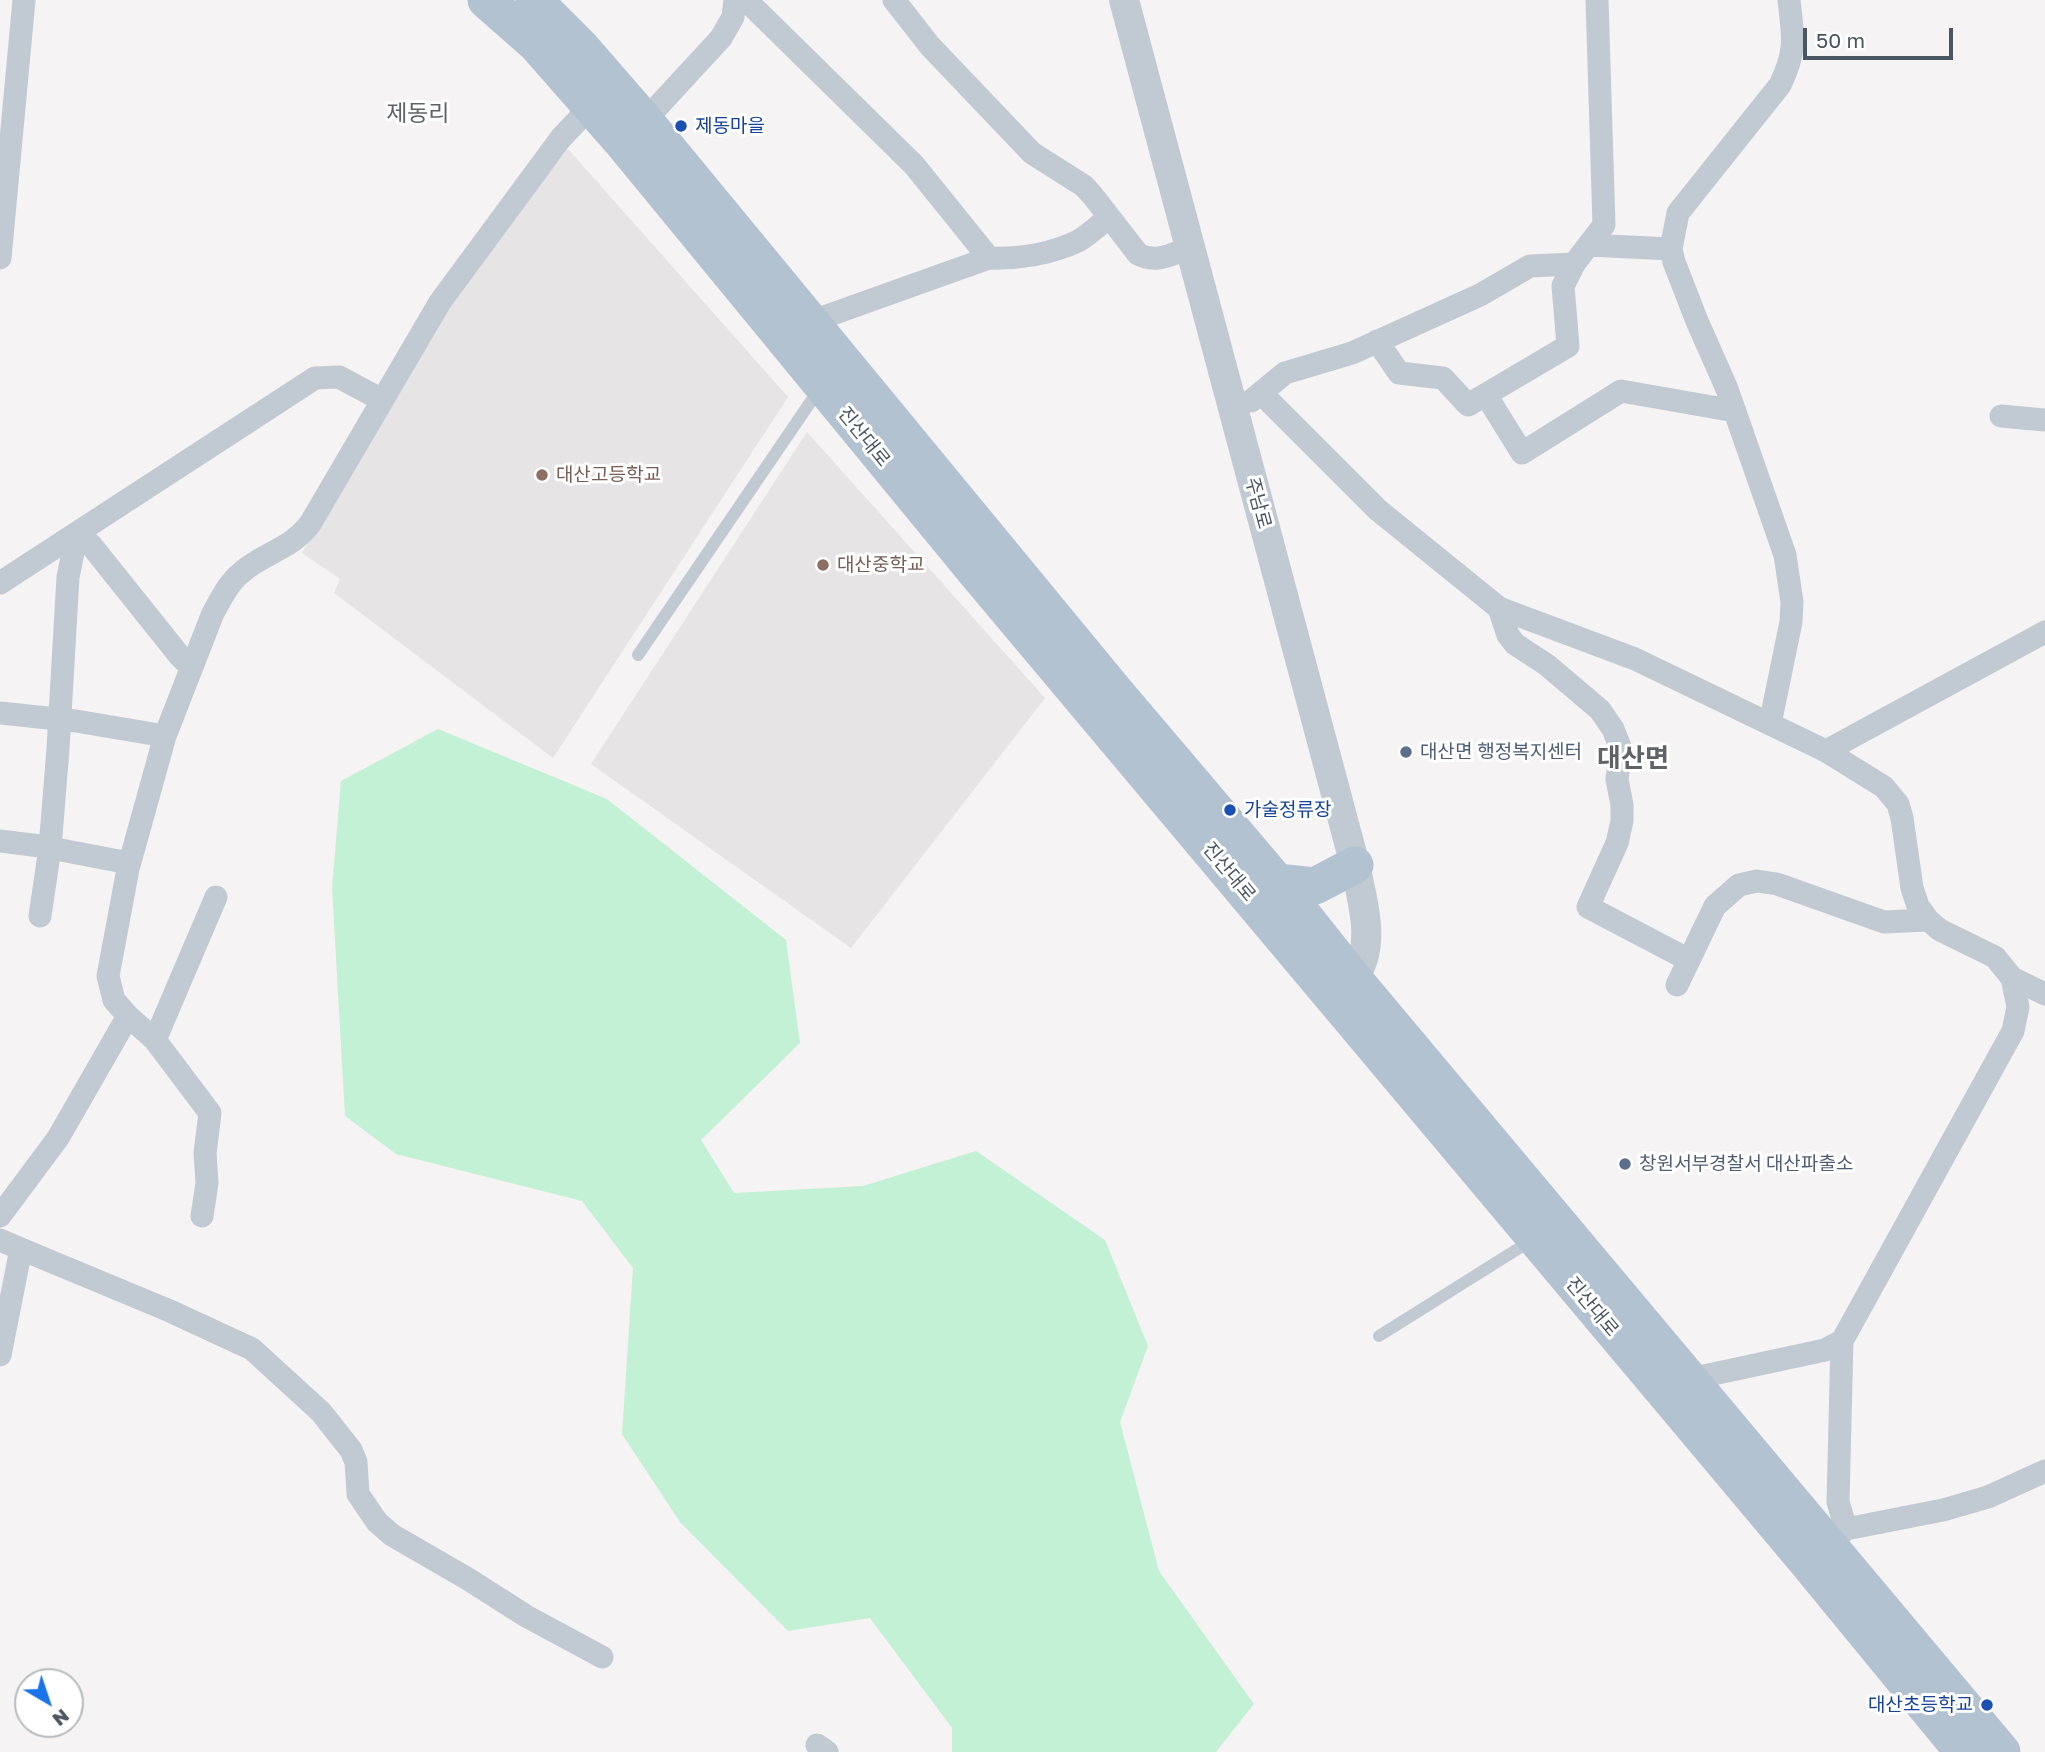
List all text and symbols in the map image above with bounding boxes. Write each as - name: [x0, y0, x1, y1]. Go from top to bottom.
- scale bar: [1807, 14, 1958, 58]
- text: 50 m: [1816, 27, 1865, 53]
- district label: 제동리: [386, 100, 450, 128]
- place label: 제동마을: [695, 115, 765, 137]
- marker: 제동마을: [673, 118, 689, 134]
- street label: 진산대로: [833, 403, 895, 471]
- place label: 대산고등학교: [556, 464, 661, 486]
- marker: 대산고등학교: [534, 467, 550, 483]
- street label: 주남로: [1240, 475, 1276, 531]
- place label: 대산중학교: [837, 554, 924, 576]
- marker: 대산중학교: [815, 557, 831, 573]
- place label: 대산면 행정복지센터: [1420, 741, 1582, 763]
- district label: 대산면: [1597, 743, 1669, 775]
- marker: 대산면 행정복지센터: [1398, 744, 1414, 760]
- place label: 가술정류장: [1244, 799, 1331, 821]
- marker: 가술정류장: [1222, 802, 1238, 818]
- street label: 진산대로: [1198, 838, 1260, 906]
- place label: 창원서부경찰서 대산파출소: [1639, 1153, 1854, 1175]
- marker: 창원서부경찰서 대산파출소: [1617, 1156, 1633, 1172]
- street label: 진산대로: [1561, 1273, 1623, 1341]
- north arrow: [14, 1668, 84, 1738]
- place label: 대산초등학교: [1868, 1694, 1973, 1716]
- marker: 대산초등학교: [1979, 1697, 1995, 1713]
- text: N: [48, 1705, 74, 1732]

